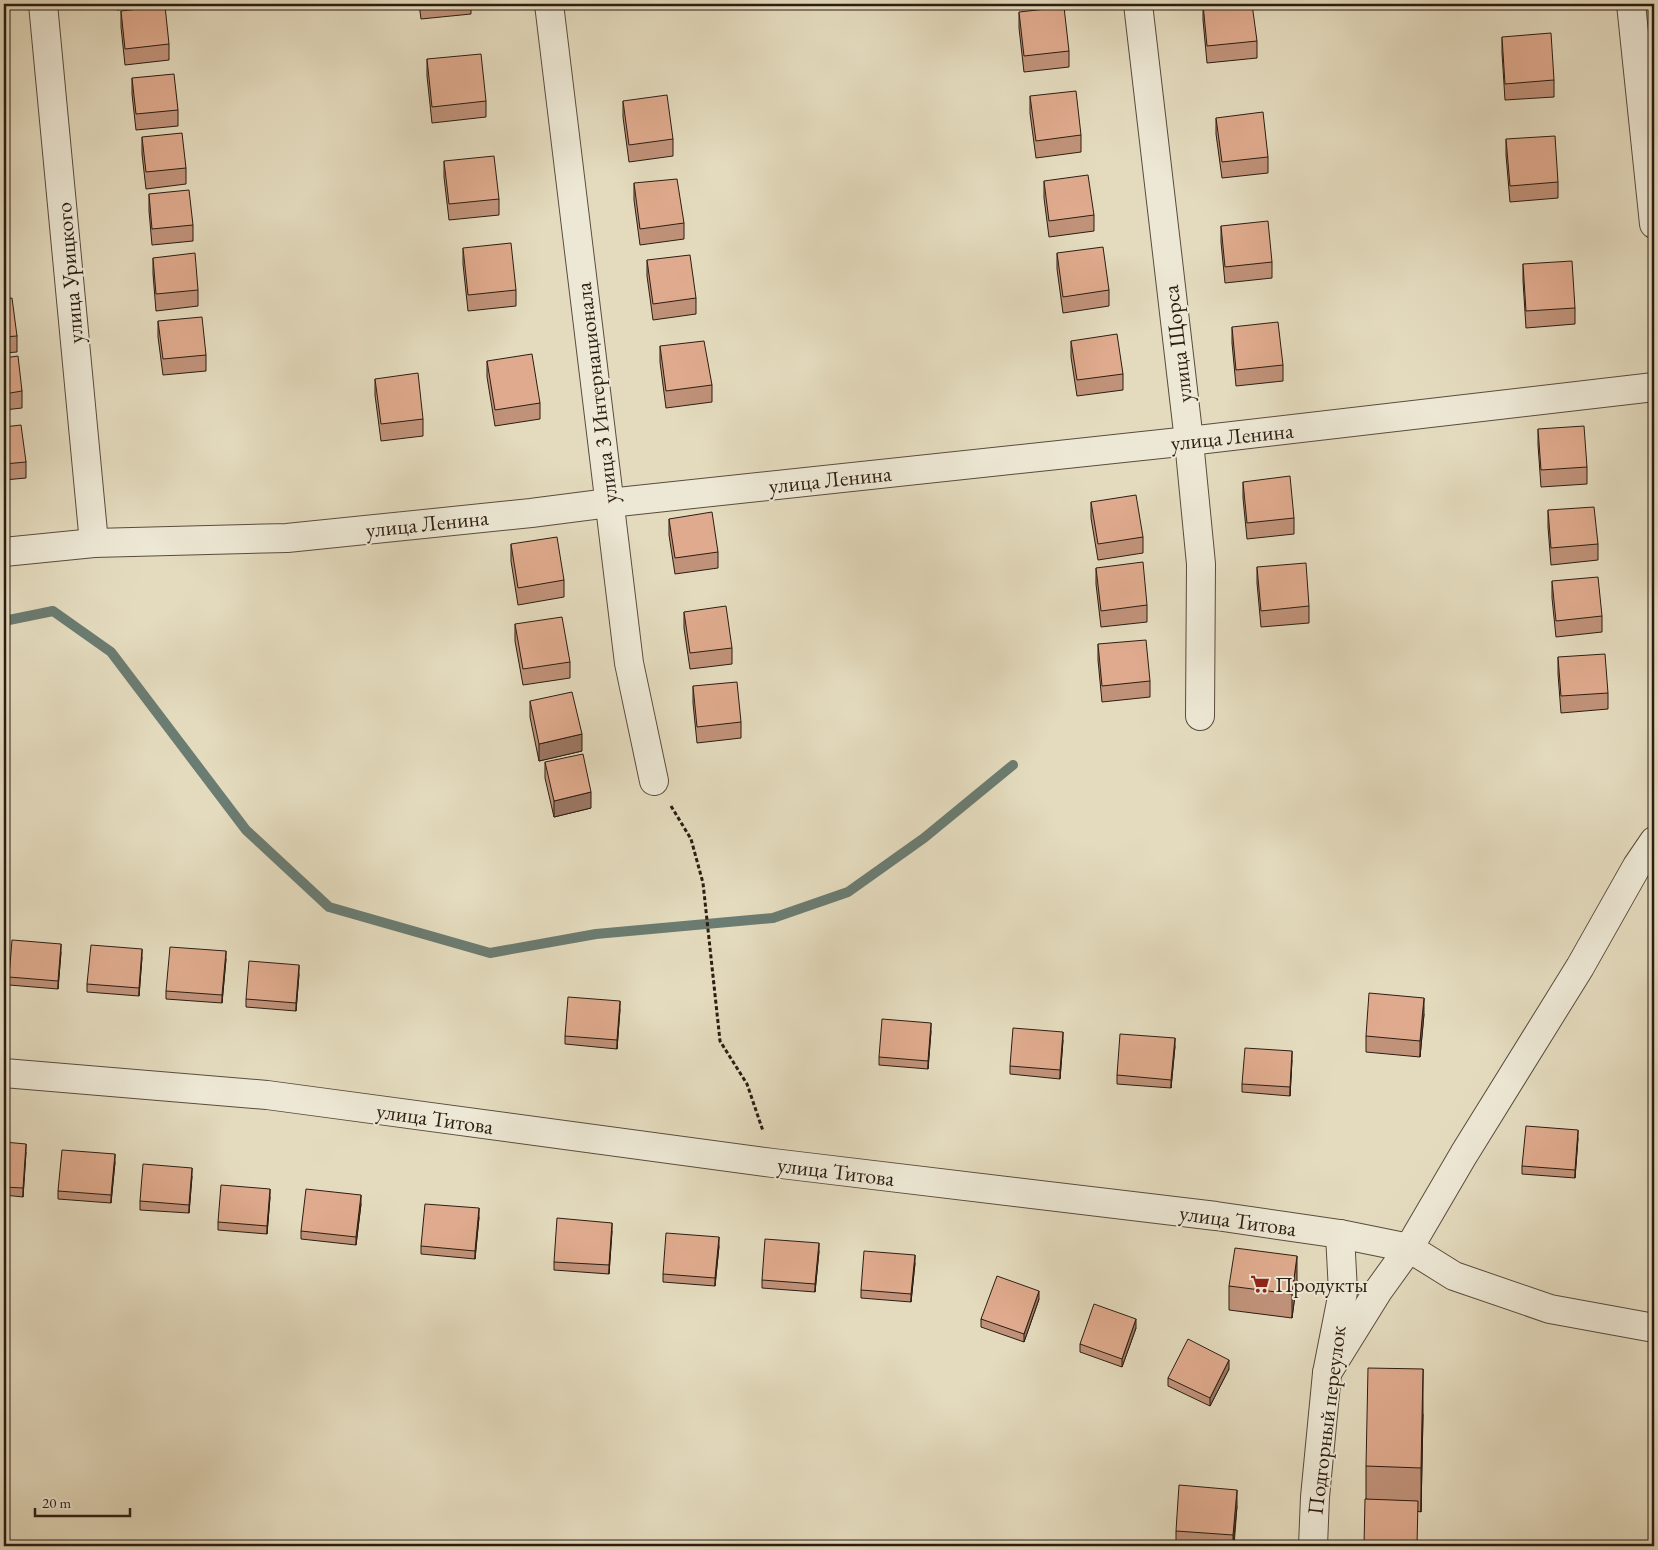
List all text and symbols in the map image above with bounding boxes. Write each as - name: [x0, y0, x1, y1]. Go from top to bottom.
- street label: улица Урицкого: [49, 201, 90, 345]
- street label: улица 3 Интернационала: [569, 281, 624, 505]
- street label: улица Щорса: [1156, 283, 1199, 404]
- street label: улица Ленина: [1169, 416, 1295, 457]
- street label: улица Ленина: [767, 459, 893, 500]
- street label: улица Ленина: [364, 503, 490, 544]
- street label: улица Титова: [375, 1096, 496, 1141]
- street label: улица Титова: [776, 1150, 896, 1193]
- street label: улица Титова: [1178, 1198, 1299, 1243]
- place label: Продукты: [1275, 1270, 1368, 1299]
- supermarket icon: Продукты: [1249, 1273, 1271, 1295]
- street label: Подгорный переулок: [1301, 1323, 1353, 1516]
- scale bar: [35, 1485, 130, 1517]
- text: 20 m: [42, 1493, 71, 1512]

